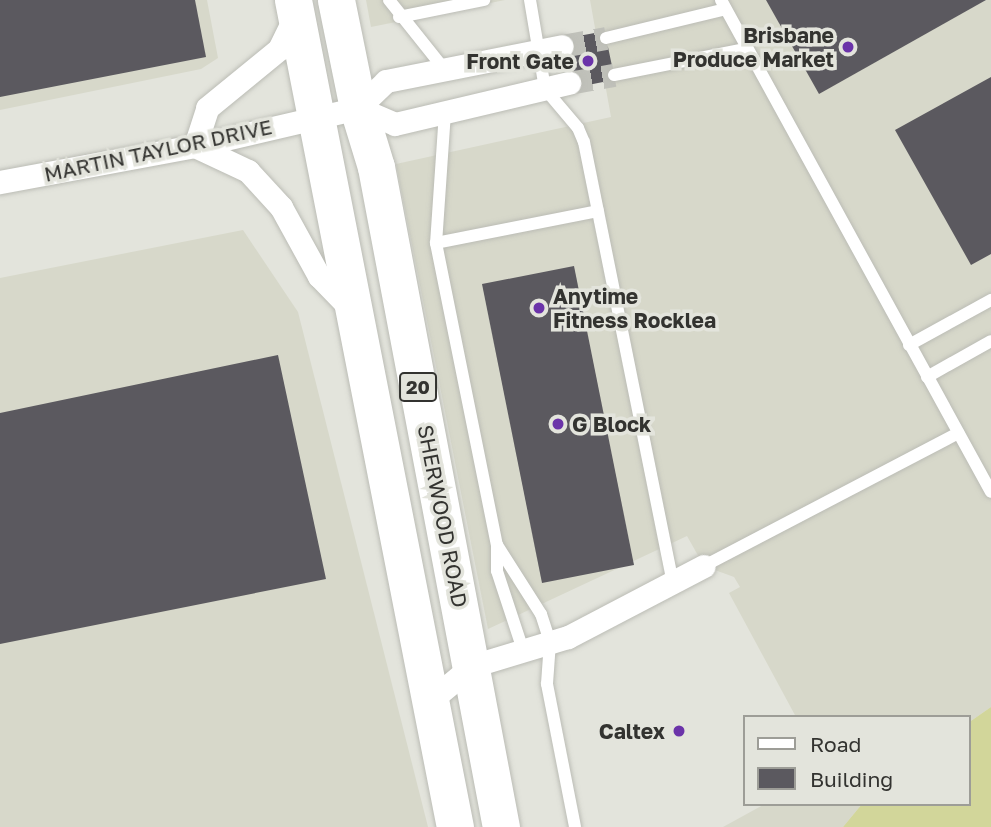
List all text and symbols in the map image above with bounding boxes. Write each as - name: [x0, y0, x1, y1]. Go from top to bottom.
- place label: Brisbane Produce Market: [673, 22, 834, 72]
- marker: Brisbane Produce Market: [840, 39, 856, 55]
- place label: Front Gate: [466, 48, 574, 74]
- marker: Front Gate: [580, 53, 596, 69]
- street label: MARTIN TAYLOR DRIVE: [42, 114, 274, 186]
- place label: Anytime Fitness Rocklea: [553, 283, 716, 333]
- marker: Anytime Fitness Rocklea: [531, 300, 547, 316]
- road number: 20: [399, 372, 437, 402]
- place label: G Block: [572, 411, 651, 437]
- marker: G Block: [550, 416, 566, 432]
- street label: SHERWOOD ROAD: [413, 422, 473, 610]
- legend: [743, 715, 970, 806]
- place label: Caltex: [599, 718, 665, 744]
- marker: Caltex: [671, 723, 687, 739]
- text: Road: [810, 731, 861, 757]
- text: Building: [810, 766, 893, 792]

